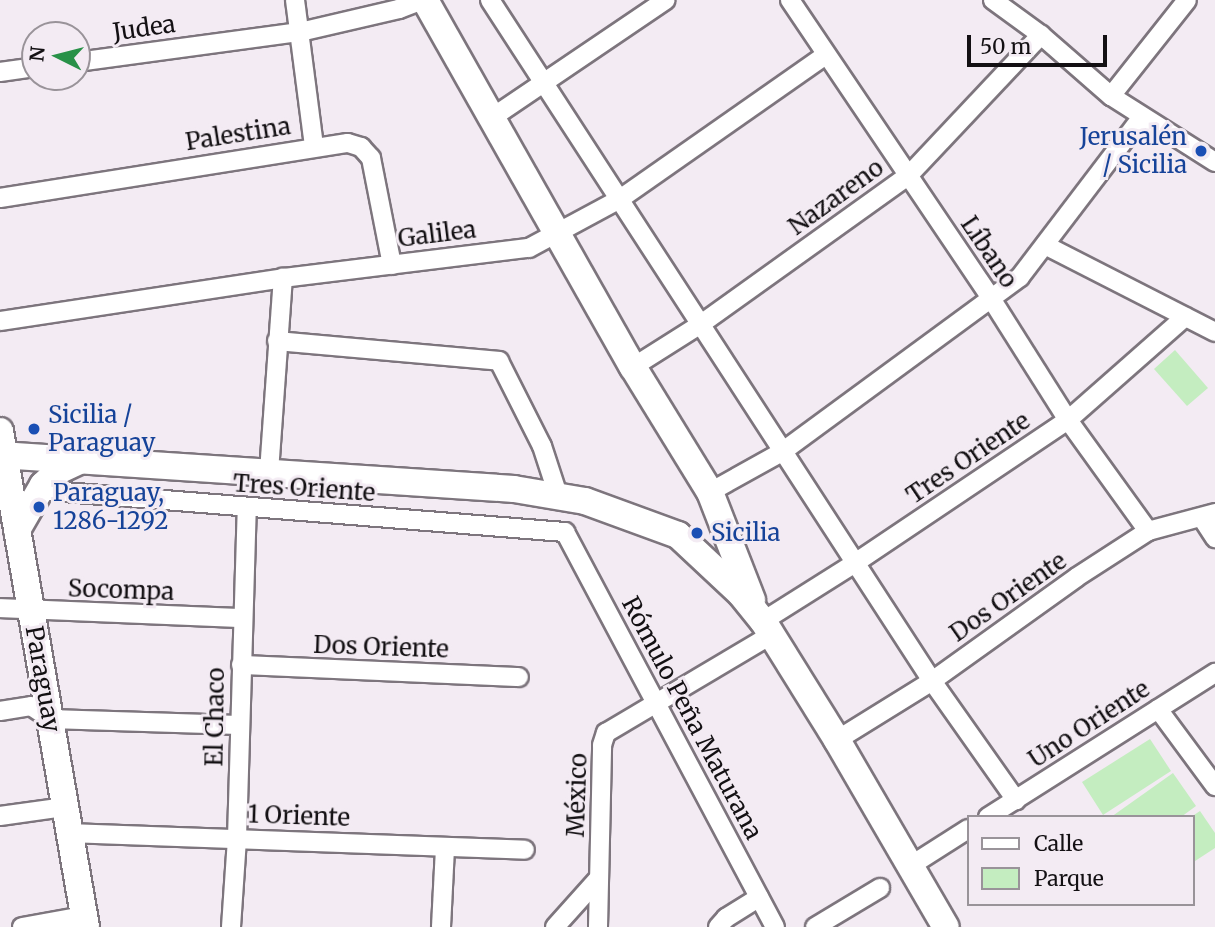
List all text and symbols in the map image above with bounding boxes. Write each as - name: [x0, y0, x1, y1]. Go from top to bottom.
- street label: Judea: [111, 9, 177, 47]
- north arrow: [21, 21, 91, 91]
- scale bar: [970, 21, 1110, 65]
- text: 50 m: [980, 33, 1031, 60]
- text: N: [24, 45, 50, 63]
- street label: Palestina: [183, 111, 293, 157]
- place label: Jerusalén / Sicilia: [1079, 123, 1187, 179]
- marker: Jerusalén / Sicilia: [1193, 143, 1209, 159]
- street label: Nazareno: [783, 153, 889, 241]
- street label: Líbano: [955, 211, 1023, 293]
- street label: Galilea: [396, 215, 478, 253]
- place label: Sicilia / Paraguay: [48, 401, 155, 457]
- street label: Tres Oriente: [901, 406, 1035, 510]
- marker: Sicilia / Paraguay: [26, 421, 42, 437]
- street label: Tres Oriente: [232, 469, 376, 507]
- place label: Paraguay, 1286-1292: [53, 479, 169, 535]
- marker: Paraguay, 1286-1292: [31, 499, 47, 515]
- place label: Sicilia: [711, 519, 780, 547]
- marker: Sicilia: [689, 525, 705, 541]
- street label: Dos Oriente: [944, 546, 1072, 648]
- street label: Socompa: [67, 574, 175, 606]
- street label: Rómulo Peña Maturana: [616, 592, 768, 844]
- street label: Paraguay: [19, 624, 67, 734]
- street label: Dos Oriente: [313, 630, 449, 664]
- street label: El Chaco: [200, 667, 230, 767]
- street label: Uno Oriente: [1023, 674, 1155, 774]
- street label: México: [561, 752, 593, 838]
- street label: 1 Oriente: [248, 800, 350, 832]
- legend: [967, 815, 1194, 906]
- text: Calle: [1034, 830, 1083, 857]
- text: Parque: [1034, 865, 1104, 892]

